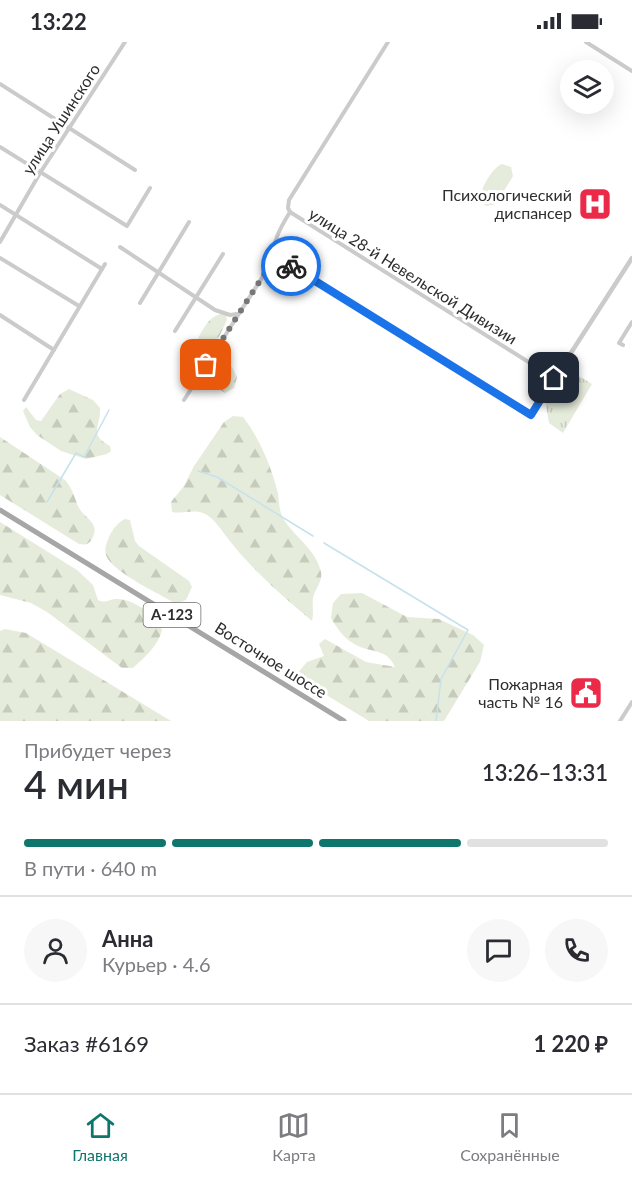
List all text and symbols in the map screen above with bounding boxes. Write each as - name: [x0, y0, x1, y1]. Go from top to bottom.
- text: 13:22: [30, 8, 87, 35]
- street label: улица Ушинского: [18, 60, 103, 178]
- map controls: [560, 60, 614, 114]
- button: layers: [560, 60, 614, 114]
- place label: Психологический диспансер: [442, 185, 572, 222]
- hospital icon: Психологический диспансер: [577, 186, 613, 222]
- street label: улица 28-й Невельской Дивизии: [306, 203, 521, 348]
- courier: [261, 236, 321, 296]
- icon: bike: [275, 250, 308, 283]
- pin: [180, 339, 231, 390]
- icon: bag: [189, 348, 222, 381]
- pin: [528, 352, 579, 403]
- icon: home: [537, 361, 570, 394]
- road number: А-123: [144, 603, 201, 627]
- street label: Восточное шоссе: [212, 618, 331, 702]
- place label: Пожарная часть № 16: [478, 674, 563, 711]
- public building icon: Пожарная часть № 16: [568, 675, 604, 711]
- text: Прибудет через: [24, 738, 171, 762]
- text: 13:26–13:31: [482, 759, 608, 786]
- text: 4 мин: [24, 761, 129, 807]
- text: В пути · 640 m: [24, 856, 157, 880]
- button: person: [24, 919, 87, 982]
- button: chat: [467, 919, 530, 982]
- button: phone: [545, 919, 608, 982]
- text: Анна: [102, 925, 153, 952]
- text: Курьер · 4.6: [102, 952, 211, 976]
- text: Заказ #6169: [24, 1030, 149, 1057]
- text: 1 220 ₽: [533, 1030, 608, 1057]
- tab: Главная: [72, 1109, 128, 1164]
- tab: Карта: [272, 1109, 316, 1164]
- tab: Сохранённые: [460, 1109, 560, 1164]

